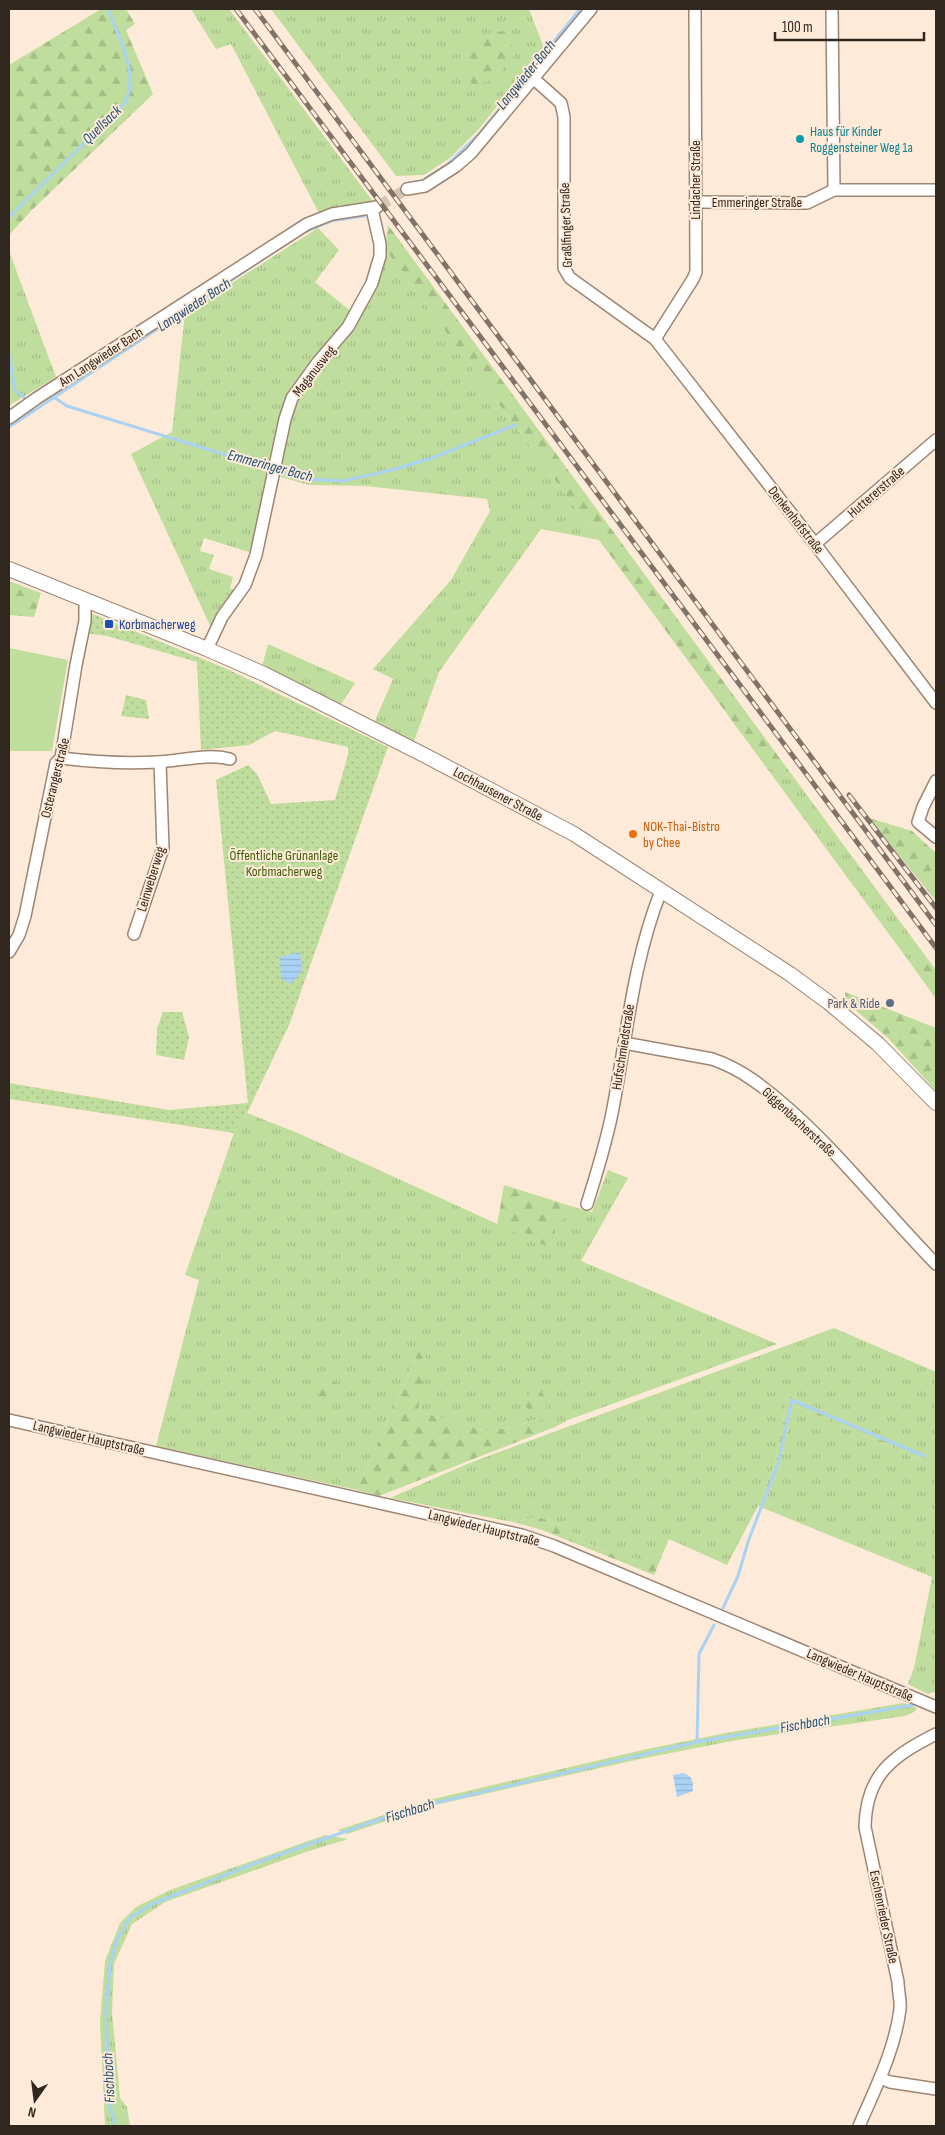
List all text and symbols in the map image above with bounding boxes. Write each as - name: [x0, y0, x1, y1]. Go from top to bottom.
- scale bar: [775, 10, 924, 42]
- text: 100 m: [782, 18, 813, 37]
- water label: Langwieder Bach: [492, 36, 560, 114]
- water label: Quellsack: [78, 101, 126, 148]
- place label: Haus für Kinder Roggensteiner Weg 1a: [810, 123, 913, 156]
- marker: Haus für Kinder Roggensteiner Weg 1a: [794, 133, 806, 145]
- street label: Lindacher Straße: [687, 140, 704, 220]
- street label: Graßlfinger Straße: [556, 182, 576, 268]
- street label: Emmeringer Straße: [712, 194, 802, 211]
- water label: Langwieder Bach: [154, 274, 234, 336]
- street label: Am Langwieder Bach: [55, 324, 146, 391]
- street label: Maganusweg: [289, 342, 340, 400]
- water label: Emmeringer Bach: [225, 446, 315, 486]
- street label: Huttererstraße: [844, 463, 908, 521]
- street label: Denkenhofstraße: [764, 483, 828, 557]
- place label: Korbmacherweg: [119, 616, 196, 633]
- marker: Korbmacherweg: [103, 618, 115, 630]
- street label: Osterangerstraße: [37, 736, 73, 820]
- street label: Lochhausener Straße: [450, 763, 546, 825]
- place label: NOK-Thai-Bistro by Chee: [643, 818, 720, 851]
- marker: NOK-Thai-Bistro by Chee: [627, 828, 639, 840]
- street label: Leinweberweg: [133, 844, 169, 914]
- park label: Öffentliche Grünanlage Korbmacherweg: [230, 847, 338, 880]
- place label: Park & Ride: [827, 995, 880, 1012]
- marker: Park & Ride: [884, 997, 896, 1009]
- street label: Hufschmiedstraße: [608, 1003, 638, 1091]
- street label: Giggenbacherstraße: [759, 1084, 839, 1160]
- street label: Langwieder Hauptstraße: [31, 1417, 147, 1459]
- street label: Langwieder Hauptstraße: [427, 1506, 541, 1550]
- street label: Langwieder Hauptstraße: [804, 1645, 916, 1705]
- water label: Fischbach: [779, 1710, 831, 1738]
- water label: Fischbach: [383, 1795, 437, 1827]
- street label: Eschenrieder Straße: [866, 1869, 902, 1965]
- water label: Fischbach: [98, 2052, 120, 2104]
- north arrow: [10, 2075, 60, 2125]
- text: N: [26, 2103, 38, 2121]

